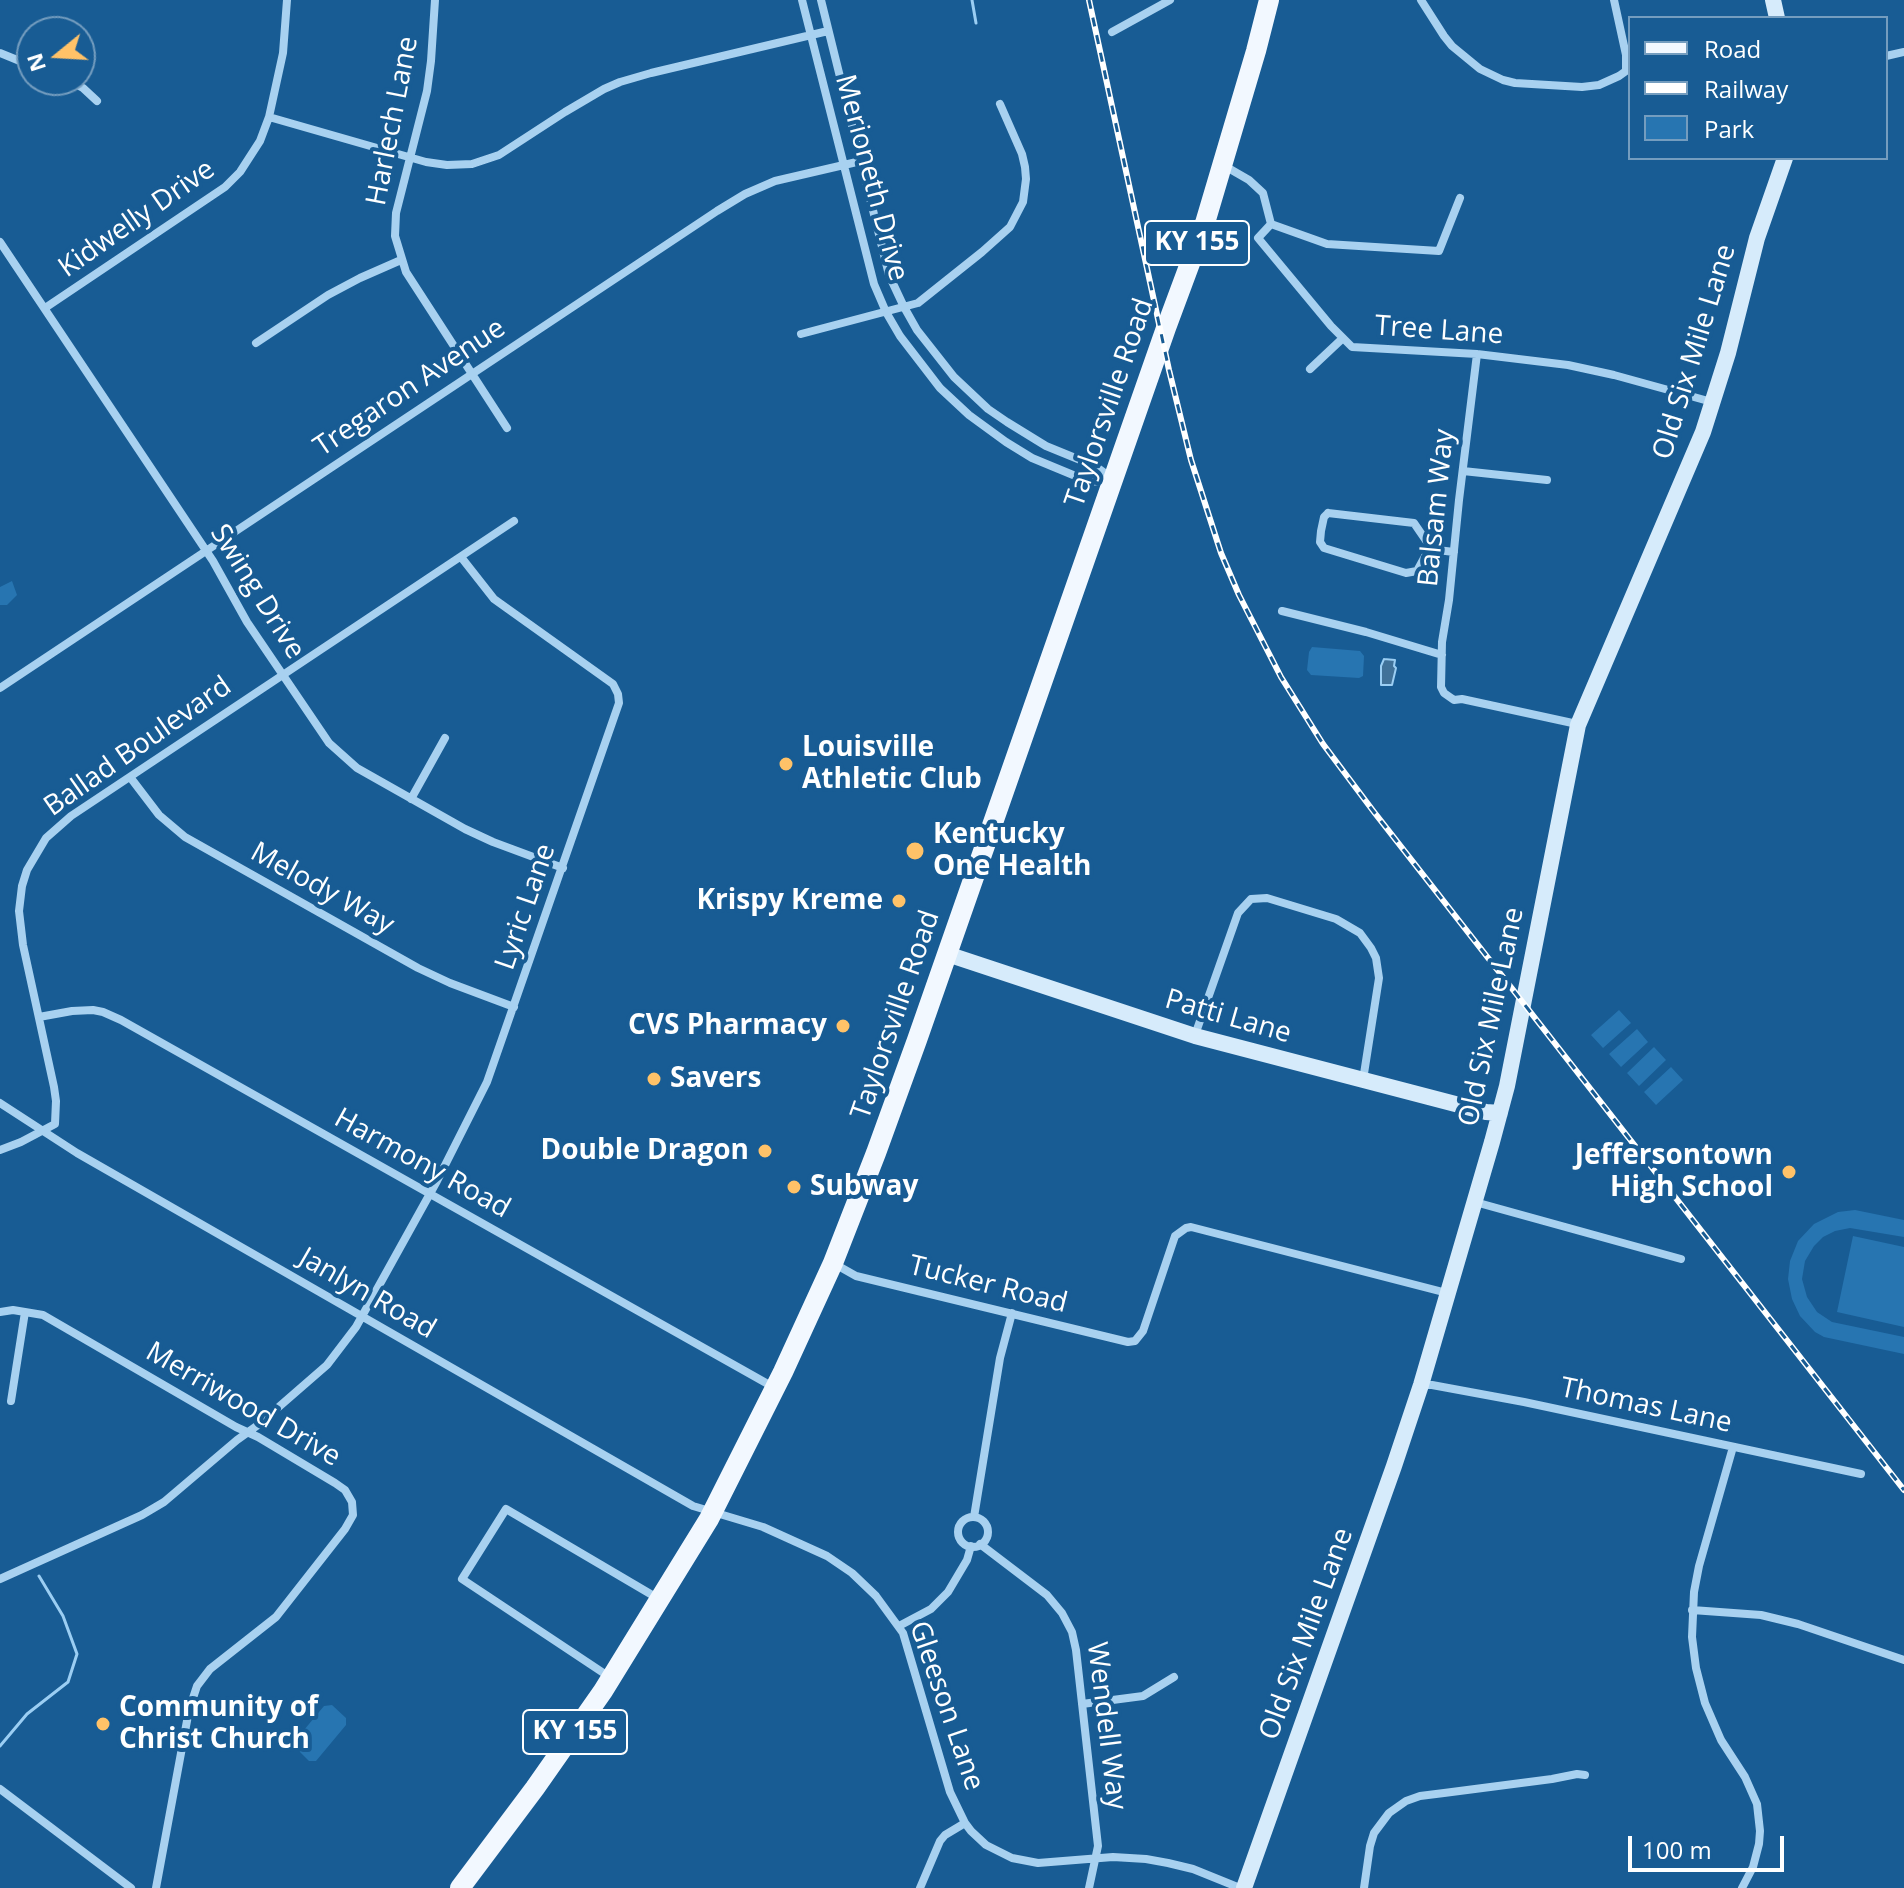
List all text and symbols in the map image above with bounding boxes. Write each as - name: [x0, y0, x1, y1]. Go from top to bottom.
- north arrow: [16, 16, 96, 96]
- legend: [1628, 16, 1888, 160]
- text: Road: [1704, 32, 1761, 65]
- street label: Harlech Lane: [360, 34, 426, 208]
- text: N: [18, 50, 52, 76]
- street label: Merioneth Drive: [827, 71, 915, 285]
- text: Railway: [1704, 72, 1788, 105]
- text: Park: [1704, 112, 1754, 145]
- street label: Kidwelly Drive: [53, 153, 221, 285]
- road number: KY 155: [1145, 221, 1249, 265]
- street label: Old Six Mile Lane: [1646, 240, 1744, 464]
- street label: Taylorsville Road: [1059, 294, 1161, 512]
- street label: Tree Lane: [1374, 310, 1504, 352]
- street label: Tregaron Avenue: [308, 312, 512, 464]
- street label: Balsam Way: [1412, 428, 1462, 588]
- street label: Swing Drive: [202, 519, 312, 665]
- street label: Ballad Boulevard: [38, 670, 238, 824]
- place label: Louisville Athletic Club: [802, 731, 982, 797]
- marker: Louisville Athletic Club: [777, 755, 795, 773]
- place label: Kentucky One Health: [933, 818, 1091, 884]
- street label: Melody Way: [244, 836, 400, 942]
- street label: Lyric Lane: [489, 840, 563, 974]
- marker: Kentucky One Health: [904, 840, 926, 862]
- place label: Krispy Kreme: [696, 884, 883, 918]
- marker: Krispy Kreme: [890, 892, 908, 910]
- street label: Old Six Mile Lane: [1452, 904, 1532, 1130]
- street label: Taylorsville Road: [845, 906, 947, 1124]
- street label: Patti Lane: [1161, 983, 1295, 1051]
- place label: CVS Pharmacy: [628, 1009, 827, 1043]
- marker: CVS Pharmacy: [834, 1017, 852, 1035]
- place label: Savers: [670, 1062, 761, 1096]
- marker: Savers: [645, 1070, 663, 1088]
- street label: Harmony Road: [328, 1102, 516, 1226]
- place label: Double Dragon: [541, 1134, 749, 1168]
- place label: Jeffersontown High School: [1575, 1139, 1773, 1205]
- marker: Double Dragon: [756, 1142, 774, 1160]
- marker: Jeffersontown High School: [1780, 1163, 1798, 1181]
- place label: Subway: [810, 1170, 918, 1204]
- marker: Subway: [785, 1178, 803, 1196]
- street label: Janlyn Road: [293, 1241, 441, 1347]
- street label: Tucker Road: [905, 1249, 1071, 1321]
- street label: Merriwood Drive: [140, 1336, 346, 1474]
- street label: Thomas Lane: [1557, 1371, 1735, 1441]
- street label: Old Six Mile Lane: [1253, 1523, 1361, 1745]
- street label: Gleeson Lane: [901, 1617, 991, 1795]
- street label: Wendell Way: [1079, 1640, 1133, 1812]
- place label: Community of Christ Church: [119, 1691, 318, 1757]
- road number: KY 155: [523, 1710, 627, 1754]
- marker: Community of Christ Church: [94, 1715, 112, 1733]
- scale bar: [1632, 1820, 1788, 1870]
- text: 100 m: [1642, 1833, 1712, 1866]

